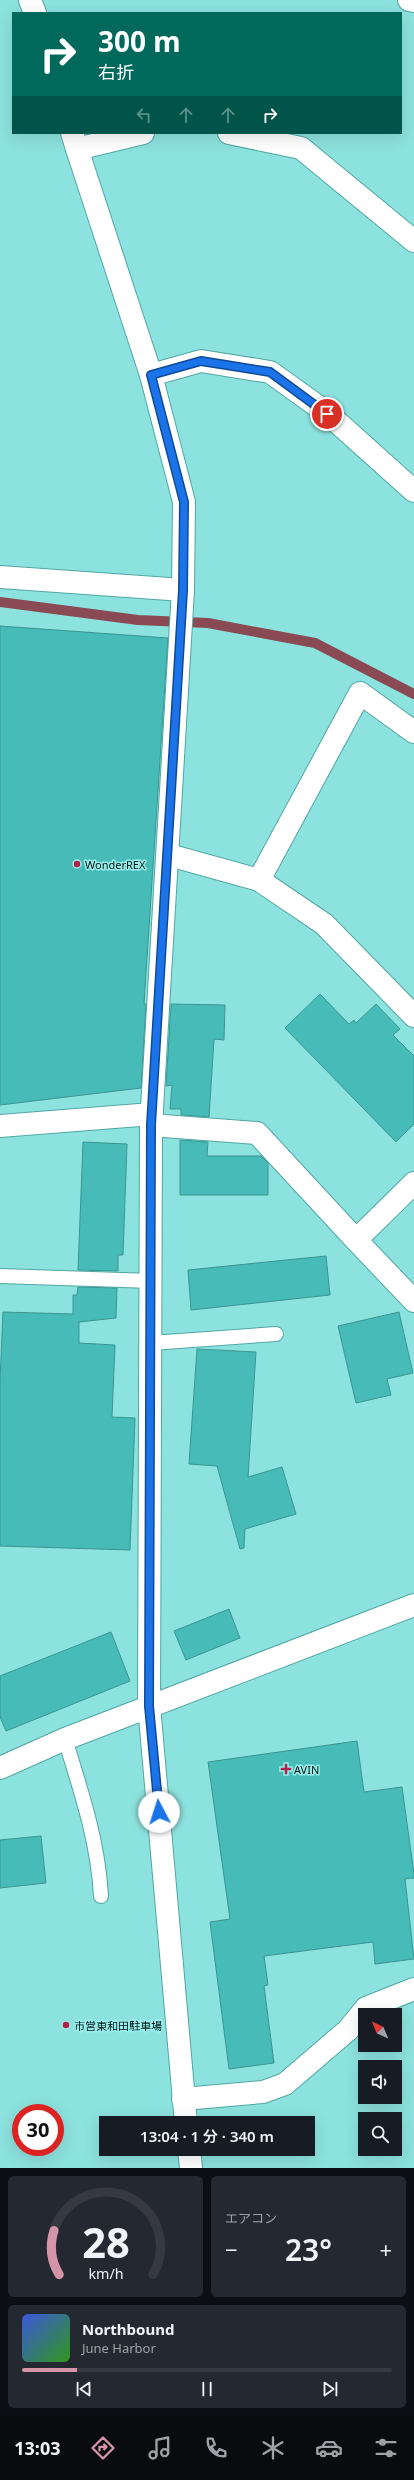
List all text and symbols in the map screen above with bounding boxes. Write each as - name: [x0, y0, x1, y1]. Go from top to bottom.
- text: 300 m: [98, 22, 181, 60]
- icon: right: [32, 28, 84, 80]
- text: 右折: [98, 60, 134, 84]
- icon: left: [133, 104, 155, 126]
- icon: ahead: [175, 104, 197, 126]
- icon: ahead: [217, 104, 239, 126]
- icon: right: [259, 104, 281, 126]
- pin: [310, 397, 344, 431]
- icon: arrive: [316, 403, 338, 425]
- place label: WonderREX: [85, 857, 146, 872]
- marker: WonderREX: [72, 859, 82, 869]
- place label: AVIN: [294, 1762, 319, 1777]
- marker: AVIN: [281, 1764, 291, 1774]
- position arrow: [138, 1791, 180, 1833]
- north arrow: [358, 2008, 402, 2052]
- map controls: [358, 2008, 402, 2156]
- place label: 市営東和田駐車場: [74, 2018, 162, 2033]
- marker: 市営東和田駐車場: [61, 2020, 71, 2030]
- button: sound: [358, 2060, 402, 2104]
- speed limit sign: 30: [12, 2104, 64, 2156]
- button: search: [358, 2112, 402, 2156]
- text: 13:04 · 1 分 · 340 m: [140, 2126, 274, 2146]
- text: エアコン: [225, 2209, 277, 2227]
- text: 28: [82, 2213, 129, 2269]
- text: 23°: [285, 2229, 332, 2270]
- text: −: [225, 2234, 238, 2264]
- text: +: [379, 2234, 392, 2264]
- text: km/h: [88, 2263, 123, 2282]
- text: Northbound: [82, 2319, 174, 2339]
- text: June Harbor: [82, 2339, 156, 2357]
- icon: previous: [73, 2378, 95, 2400]
- icon: pause: [196, 2378, 218, 2400]
- icon: next: [319, 2378, 341, 2400]
- icon: directions: [89, 2434, 117, 2462]
- icon: music: [146, 2434, 174, 2462]
- icon: phone: [202, 2434, 230, 2462]
- icon: climate: [259, 2434, 287, 2462]
- icon: car: [315, 2434, 343, 2462]
- icon: filters: [372, 2434, 400, 2462]
- text: 13:03: [14, 2436, 61, 2460]

